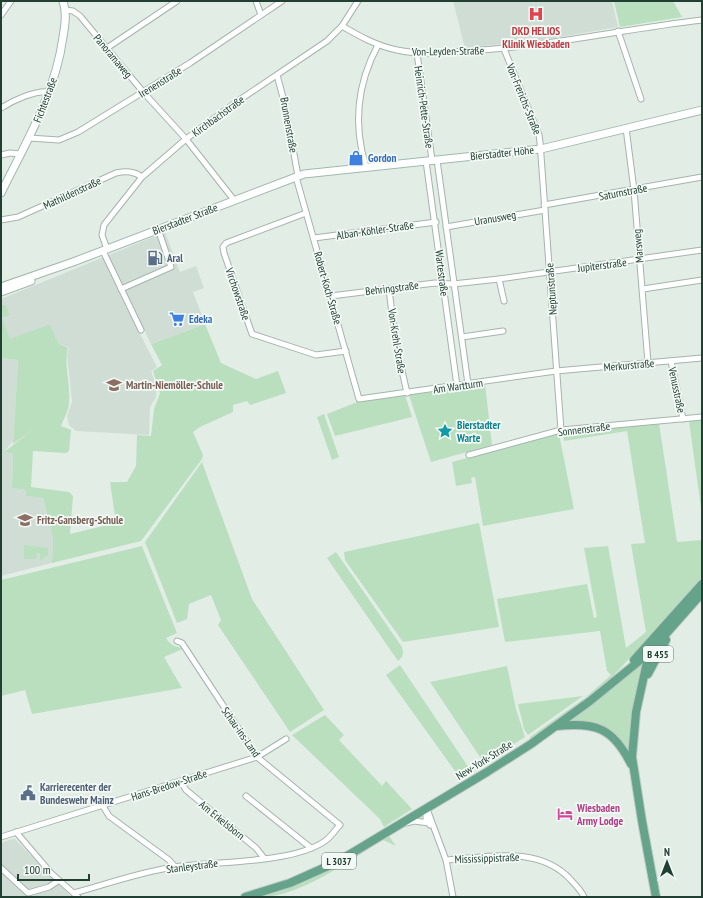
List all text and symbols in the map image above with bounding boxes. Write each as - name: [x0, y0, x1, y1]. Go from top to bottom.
- hospital icon: DKD HELIOS Klinik Wiesbaden: [527, 5, 545, 23]
- place label: DKD HELIOS Klinik Wiesbaden: [502, 24, 570, 51]
- street label: Panoramaweg: [91, 31, 136, 81]
- street label: Von-Leyden-Straße: [411, 43, 485, 59]
- street label: Von-Frerichs-Straße: [503, 60, 545, 137]
- street label: Irenenstraße: [136, 63, 185, 101]
- street label: Heinrich-Pette-Straße: [411, 65, 437, 150]
- street label: Fichtestraße: [30, 75, 60, 125]
- street label: Kirchbachstraße: [189, 92, 247, 140]
- street label: Brunnenstraße: [277, 96, 301, 154]
- street label: Bierstadter Höhe: [469, 143, 535, 163]
- shop icon: Gordon: [347, 149, 365, 167]
- place label: Gordon: [368, 151, 396, 165]
- street label: Mathildenstraße: [41, 173, 104, 213]
- street label: Saturnstraße: [598, 180, 649, 204]
- street label: Bierstadter Straße: [150, 200, 220, 238]
- street label: Uranusweg: [473, 207, 517, 229]
- street label: Alban-Köhler-Straße: [335, 218, 415, 242]
- street label: Marsweg: [630, 228, 646, 263]
- fuel station icon: Aral: [146, 249, 164, 267]
- street label: Wartestraße: [432, 249, 452, 297]
- street label: Robert-Koch-Straße: [311, 250, 345, 326]
- place label: Aral: [166, 251, 183, 265]
- street label: Jupiterstraße: [576, 255, 628, 275]
- street label: Neptunstraße: [542, 262, 560, 315]
- street label: Virchowstraße: [222, 265, 254, 322]
- street label: Behringstraße: [365, 278, 420, 298]
- street label: Von-Krehl-Straße: [385, 306, 409, 375]
- supermarket icon: Edeka: [168, 310, 186, 328]
- place label: Edeka: [189, 312, 213, 326]
- street label: Merkurstraße: [603, 356, 655, 374]
- street label: Venusstraße: [665, 365, 689, 415]
- school or university icon: Martin-Niemöller-Schule: [105, 376, 123, 394]
- street label: Am Wartturm: [432, 376, 484, 396]
- place label: Martin-Niemöller-Schule: [126, 378, 223, 392]
- place label: Bierstadter Warte: [456, 418, 501, 445]
- street label: Sonnenstraße: [557, 419, 611, 439]
- place icon: Bierstadter Warte: [436, 422, 454, 440]
- school or university icon: Fritz-Gansberg-Schule: [16, 511, 34, 529]
- place label: Fritz-Gansberg-Schule: [37, 513, 124, 527]
- road number: B 455: [643, 646, 673, 662]
- street label: Schau-ins-Land: [219, 704, 264, 760]
- street label: New-York-Straße: [453, 737, 515, 783]
- street label: Hans-Bredow-Straße: [129, 766, 209, 804]
- place label: Karrierecenter der Bundeswehr Mainz: [40, 780, 114, 807]
- public building icon: Karrierecenter der Bundeswehr Mainz: [19, 784, 37, 802]
- street label: Am Erkelsborn: [196, 797, 248, 843]
- place label: Wiesbaden Army Lodge: [576, 801, 623, 828]
- hotel icon: Wiesbaden Army Lodge: [556, 805, 574, 823]
- north arrow: [647, 842, 687, 882]
- text: N: [664, 845, 670, 859]
- street label: Mississippistraße: [454, 850, 520, 866]
- road number: L 3037: [322, 853, 356, 869]
- scale bar: [18, 856, 89, 882]
- street label: Stanleystraße: [165, 856, 219, 876]
- text: 100 m: [24, 862, 51, 877]

